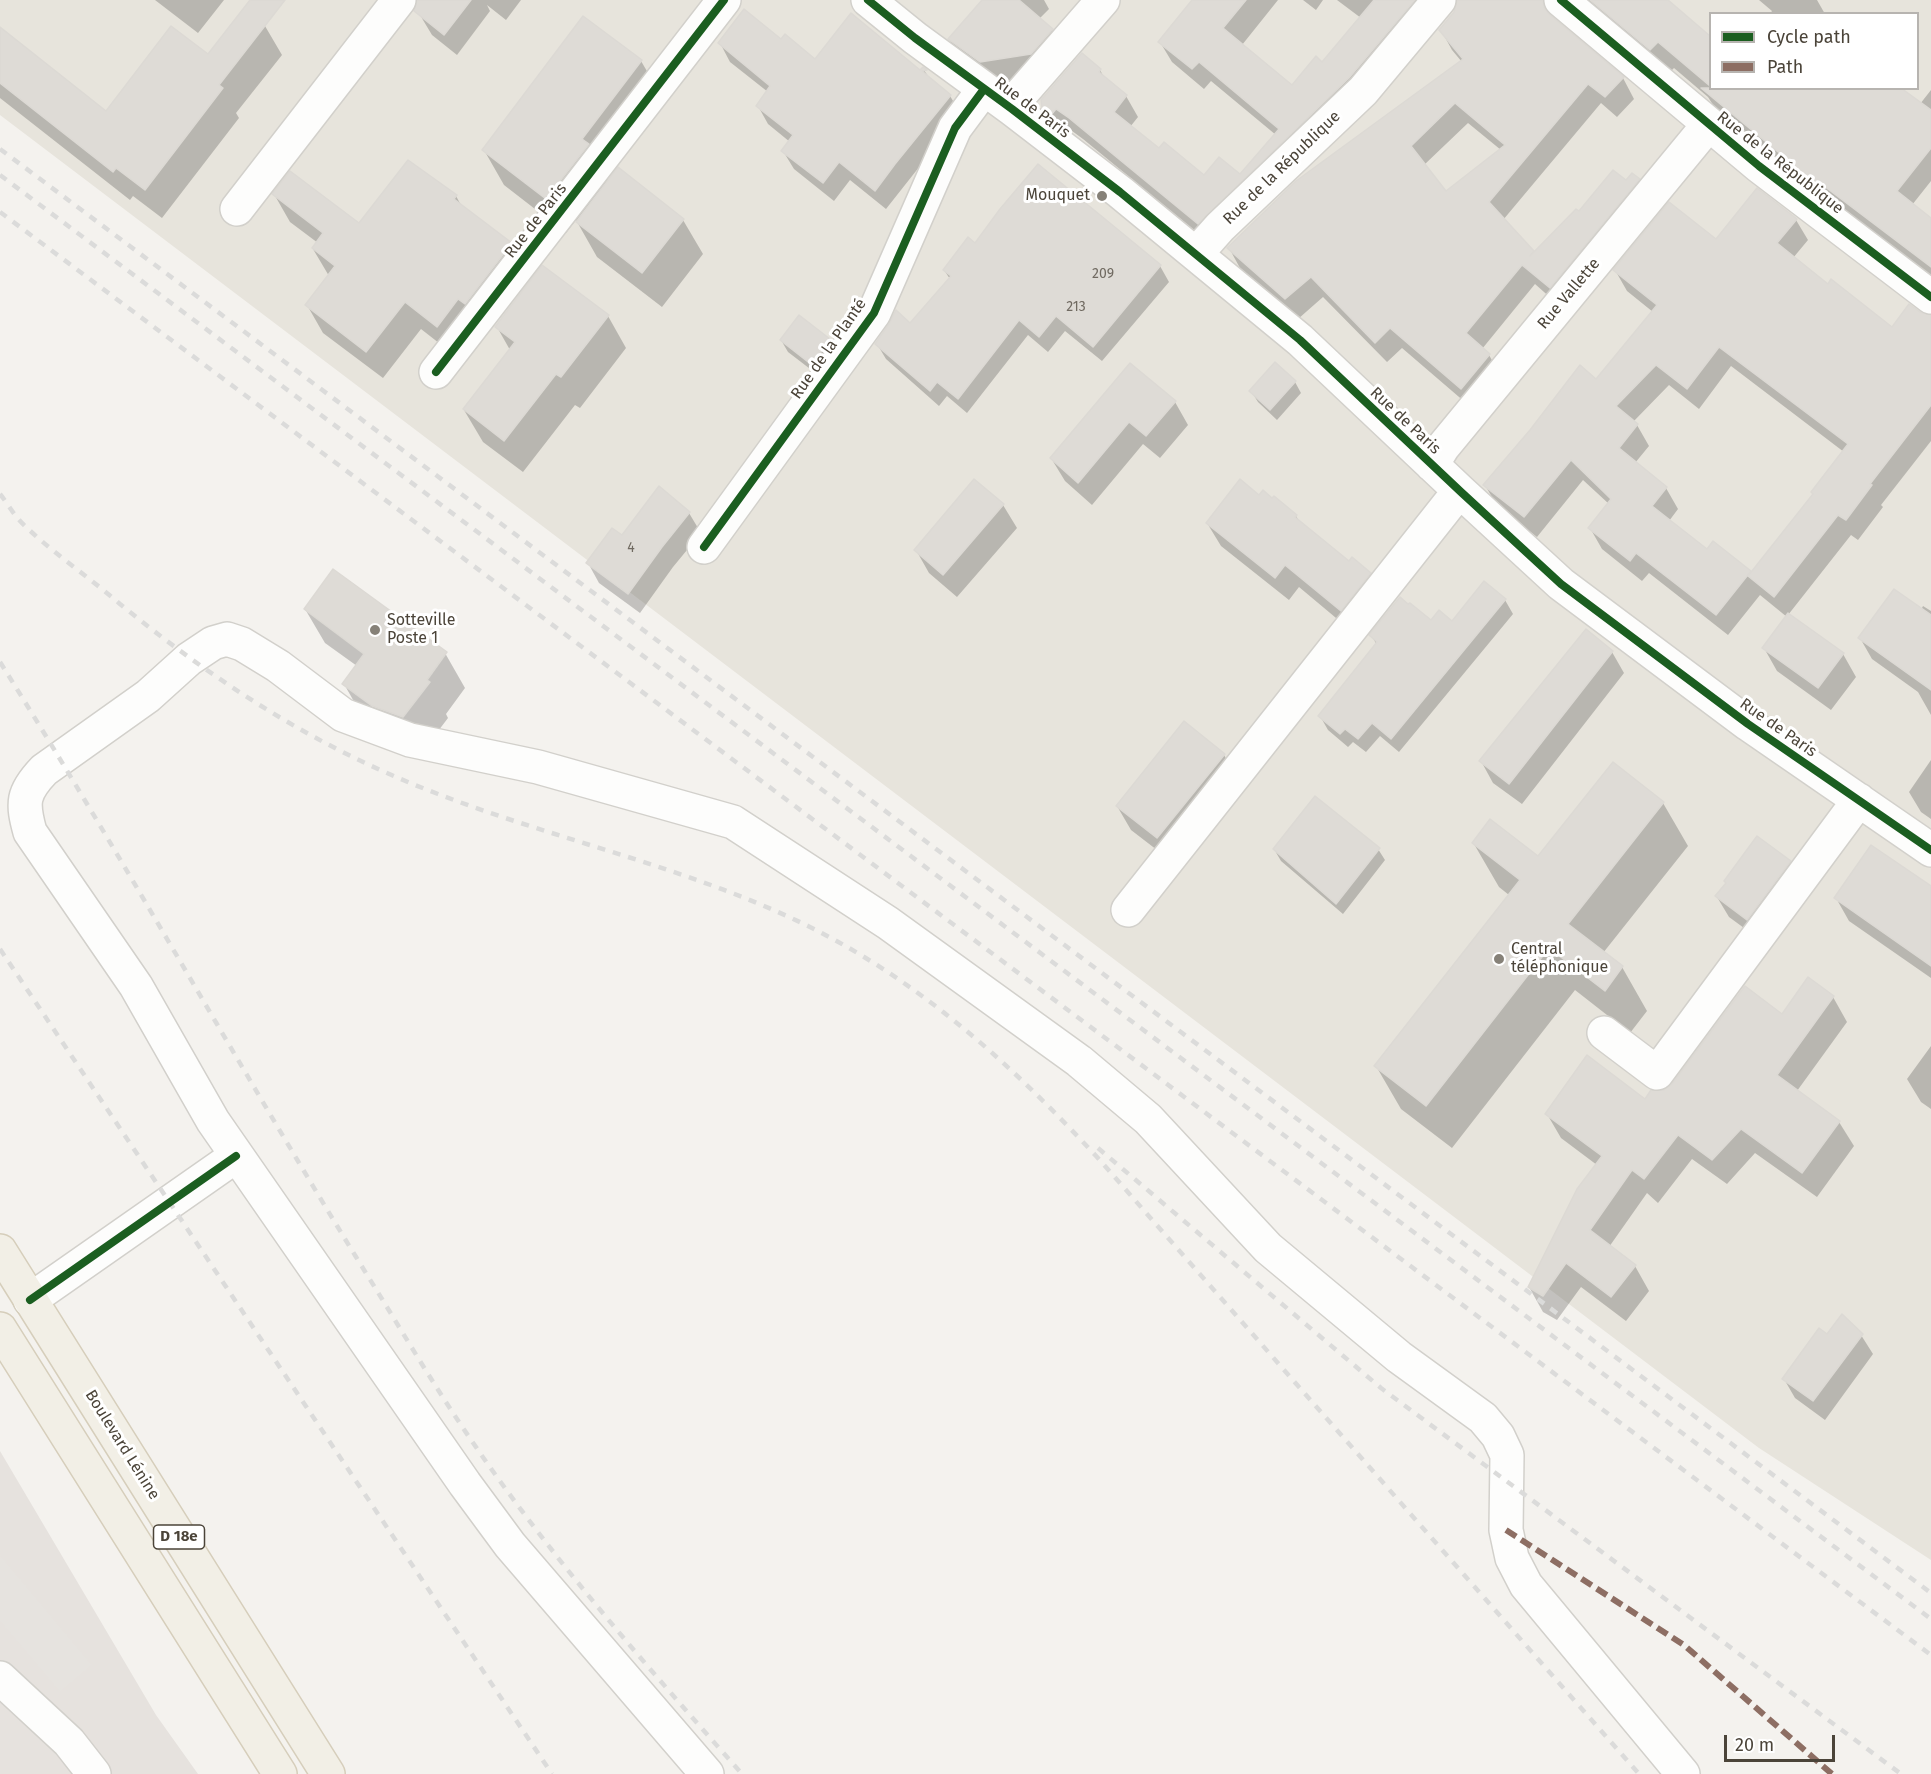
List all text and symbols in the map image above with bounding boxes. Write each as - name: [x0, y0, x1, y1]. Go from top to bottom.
- legend: [1709, 12, 1919, 90]
- text: Cycle path: [1767, 26, 1851, 48]
- text: Path: [1767, 56, 1803, 78]
- street label: Rue de Paris: [990, 73, 1074, 143]
- street label: Rue de la République: [1219, 107, 1345, 229]
- street label: Rue de la République: [1713, 108, 1847, 218]
- street label: Rue de Paris: [501, 180, 571, 262]
- place label: Mouquet: [1026, 186, 1090, 206]
- marker: Mouquet: [1095, 189, 1109, 203]
- street label: Rue Vallette: [1534, 255, 1604, 333]
- house number: 209: [1092, 266, 1114, 282]
- street label: Rue de la Planté: [787, 295, 871, 403]
- house number: 213: [1066, 299, 1086, 315]
- street label: Rue de Paris: [1366, 383, 1444, 459]
- house number: 4: [627, 540, 635, 556]
- place label: Sotteville Poste 1: [387, 611, 455, 649]
- marker: Sotteville Poste 1: [368, 623, 382, 637]
- street label: Rue de Paris: [1736, 694, 1820, 762]
- place label: Central téléphonique: [1511, 940, 1608, 978]
- marker: Central téléphonique: [1492, 952, 1506, 966]
- street label: Boulevard Lénine: [81, 1387, 163, 1503]
- road number: D 18e: [154, 1525, 204, 1549]
- scale bar: [1727, 1723, 1838, 1761]
- text: 20 m: [1735, 1734, 1774, 1756]

